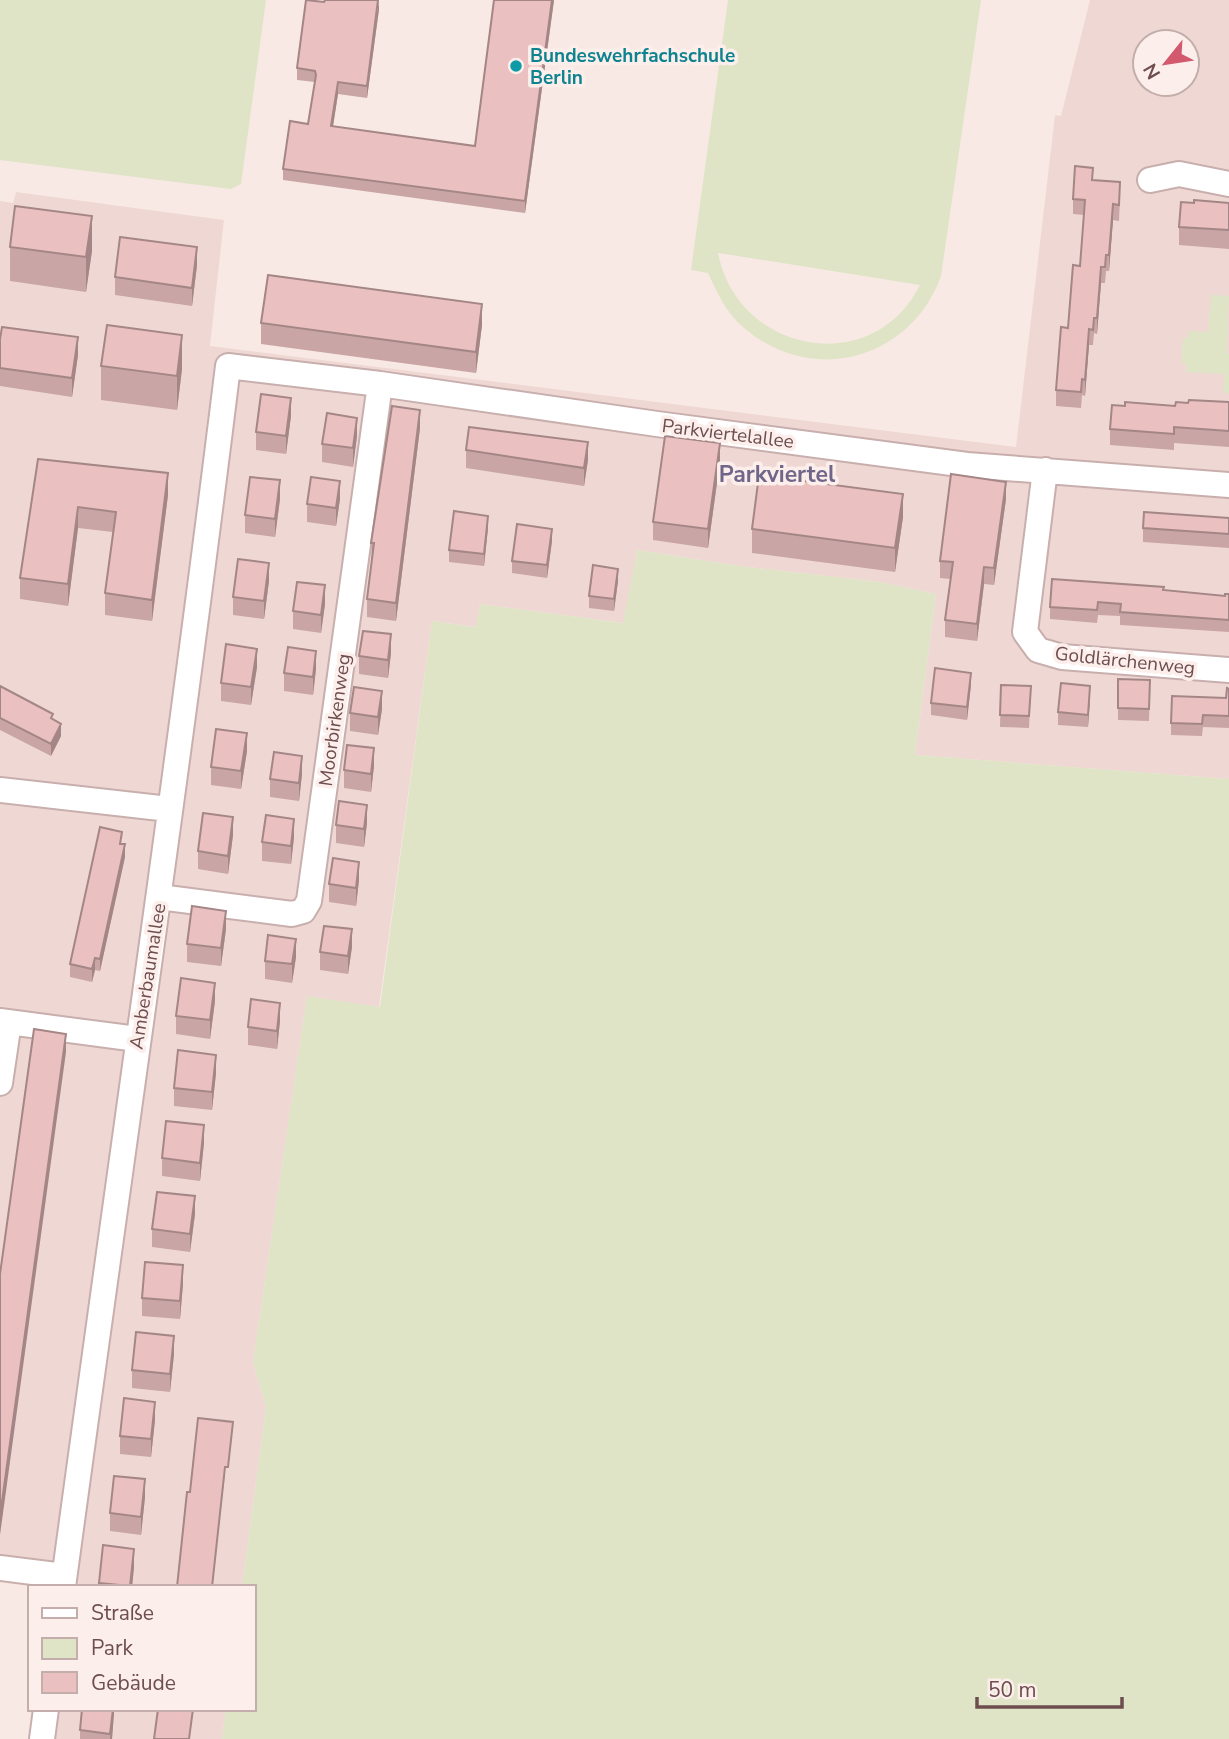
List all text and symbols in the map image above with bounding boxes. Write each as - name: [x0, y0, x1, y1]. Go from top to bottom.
- north arrow: [1131, 28, 1201, 98]
- place label: Bundeswehrfachschule Berlin: [530, 43, 735, 91]
- marker: Bundeswehrfachschule Berlin: [508, 58, 524, 74]
- text: N: [1137, 58, 1167, 84]
- street label: Parkviertelallee: [660, 413, 795, 455]
- district label: Parkviertel: [719, 459, 836, 490]
- street label: Goldlärchenweg: [1054, 641, 1196, 681]
- street label: Moorbirkenweg: [313, 652, 357, 788]
- street label: Amberbaumallee: [124, 901, 172, 1051]
- legend: [28, 1585, 256, 1711]
- text: Straße: [91, 1599, 154, 1627]
- text: Park: [91, 1634, 133, 1662]
- scale bar: [977, 1666, 1122, 1710]
- text: Gebäude: [91, 1669, 176, 1697]
- text: 50 m: [988, 1676, 1037, 1704]

